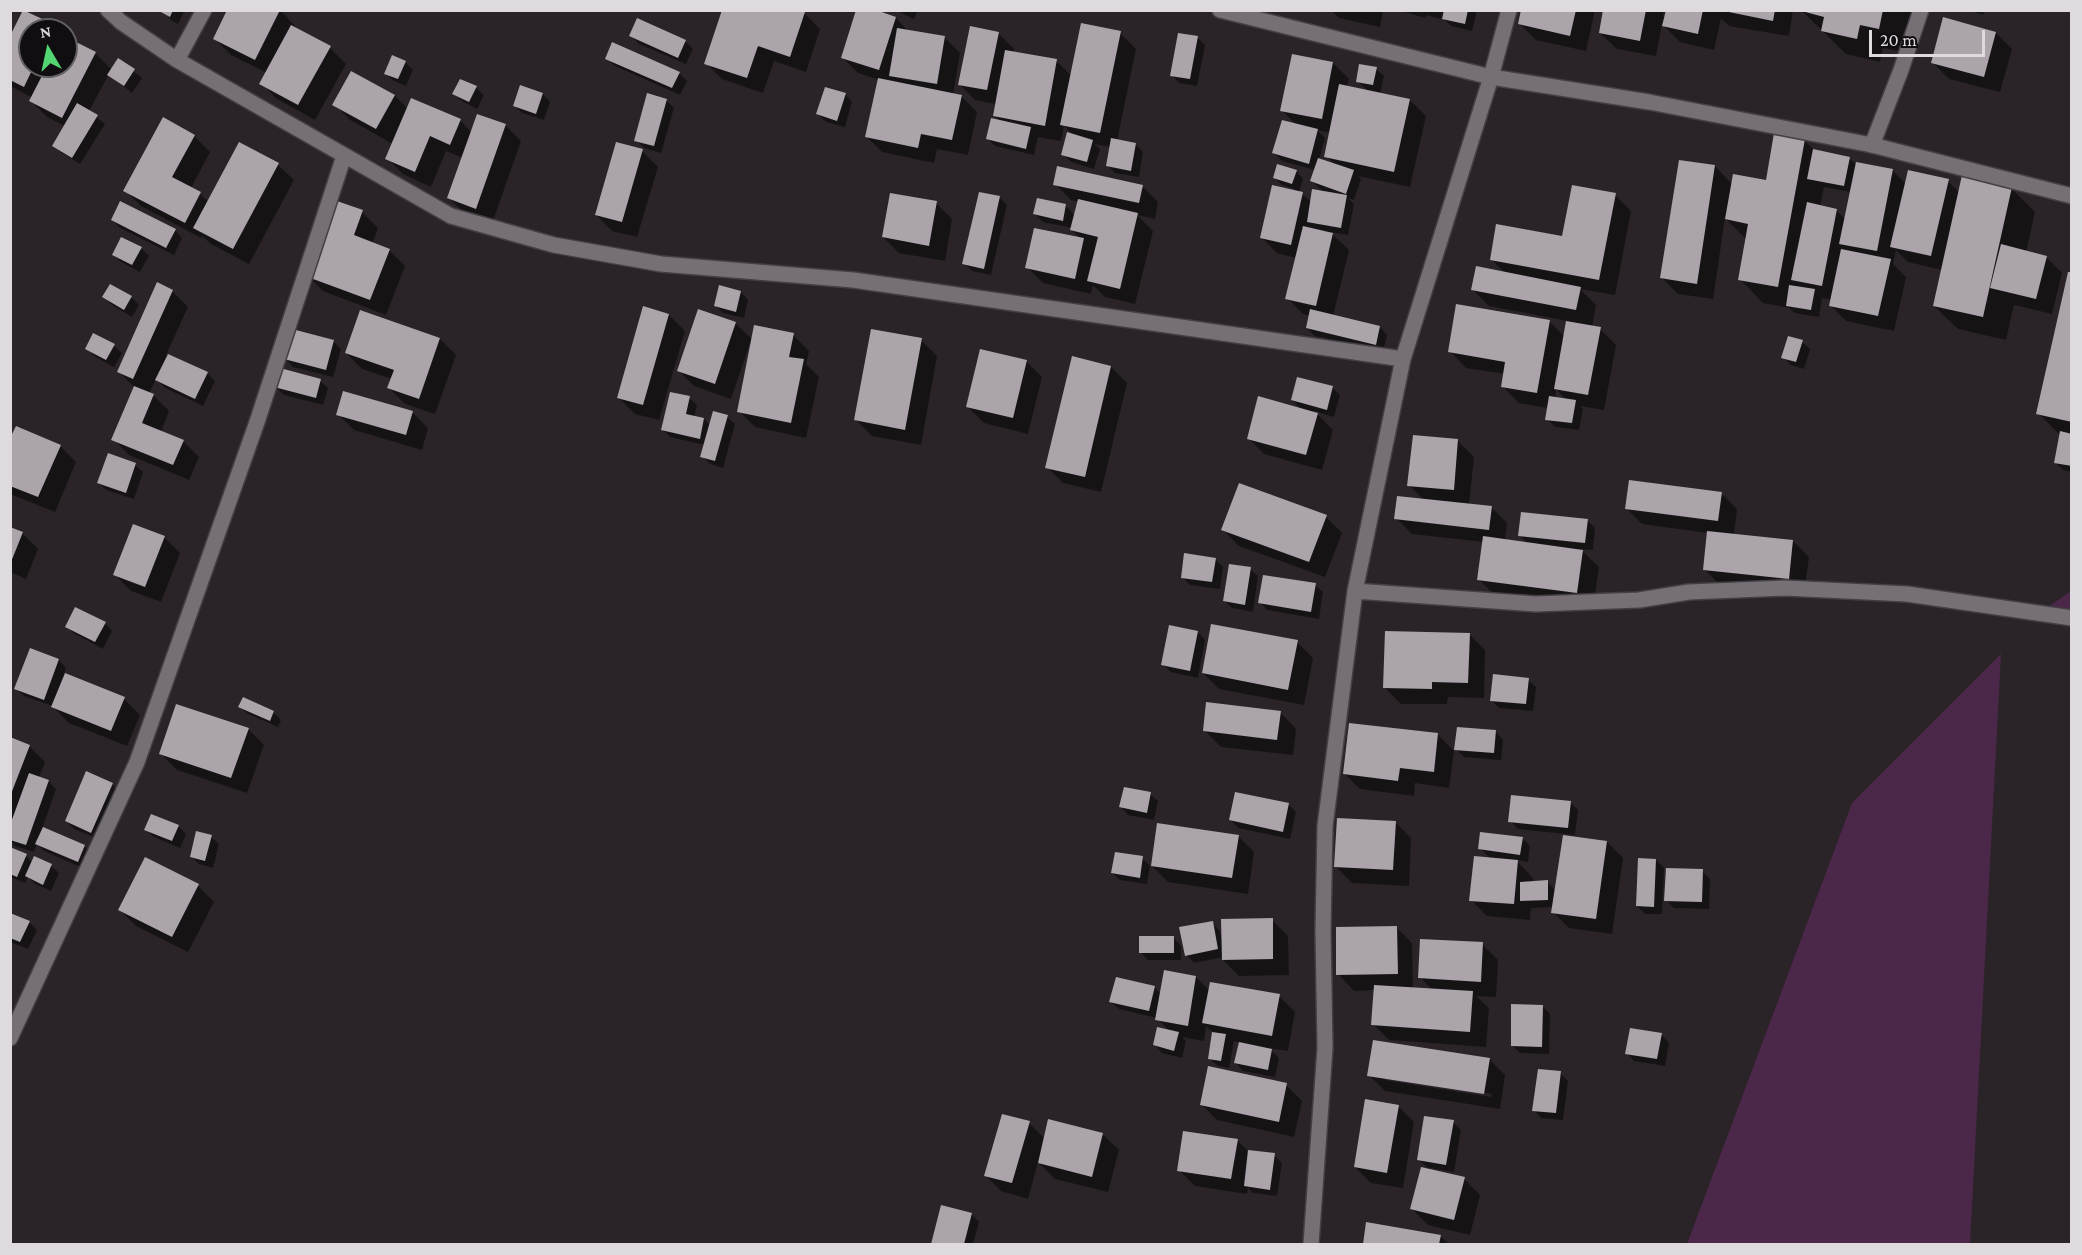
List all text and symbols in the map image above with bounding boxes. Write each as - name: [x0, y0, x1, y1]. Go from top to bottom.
- north arrow: [18, 18, 78, 78]
- scale bar: [1872, 18, 1988, 56]
- text: N: [39, 22, 52, 41]
- text: 20 m: [1880, 30, 1917, 50]

